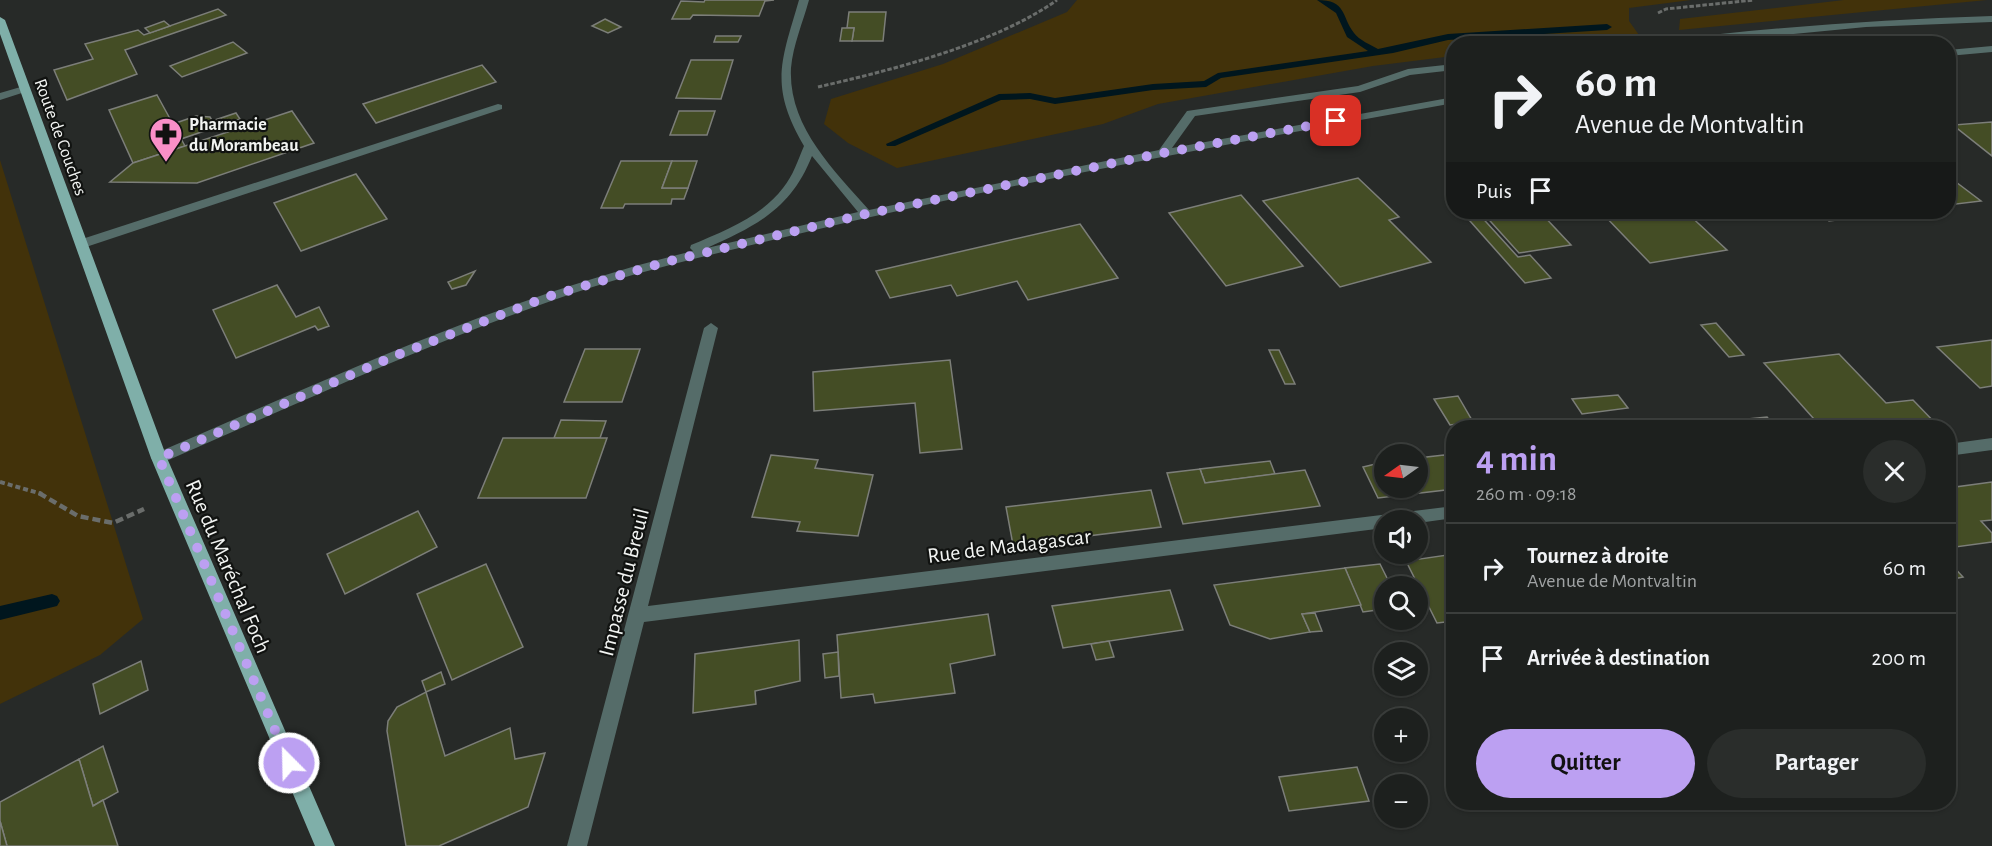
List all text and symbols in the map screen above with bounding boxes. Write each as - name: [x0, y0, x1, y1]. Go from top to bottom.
- icon: right: [1476, 60, 1554, 138]
- text: 60 m: [1575, 62, 1657, 104]
- street label: Route de Couches: [31, 76, 90, 198]
- pin: [1310, 95, 1361, 146]
- icon: arrive: [1319, 104, 1352, 137]
- text: Avenue de Montvaltin: [1575, 111, 1805, 138]
- pharmacy icon: Pharmacie du Morambeau: [148, 116, 184, 163]
- place label: Pharmacie du Morambeau: [189, 116, 299, 155]
- icon: arrive: [1524, 174, 1557, 207]
- text: Puis: [1476, 180, 1512, 202]
- button: close: [1863, 440, 1926, 503]
- text: 4 min: [1476, 441, 1557, 477]
- north arrow: [1374, 444, 1428, 498]
- map controls: [1374, 444, 1428, 828]
- street label: Rue du Maréchal Foch: [182, 477, 275, 656]
- text: 260 m · 09:18: [1476, 484, 1576, 504]
- street label: Impasse du Breuil: [595, 506, 653, 659]
- button: sound: [1374, 510, 1428, 564]
- street label: Rue de Madagascar: [926, 525, 1092, 567]
- text: Tournez à droite: [1527, 545, 1669, 567]
- icon: right: [1476, 552, 1509, 585]
- text: 60 m: [1883, 557, 1926, 579]
- text: Avenue de Montvaltin: [1527, 571, 1697, 591]
- button: search: [1374, 576, 1428, 630]
- button: layers: [1374, 642, 1428, 696]
- icon: arrive: [1476, 642, 1509, 675]
- text: Arrivée à destination: [1527, 647, 1710, 669]
- text: 200 m: [1872, 647, 1926, 669]
- button: +: [1374, 708, 1428, 762]
- button: Quitter: [1476, 729, 1695, 798]
- button: Partager: [1707, 729, 1926, 798]
- position arrow: [257, 731, 321, 795]
- button: −: [1374, 774, 1428, 828]

